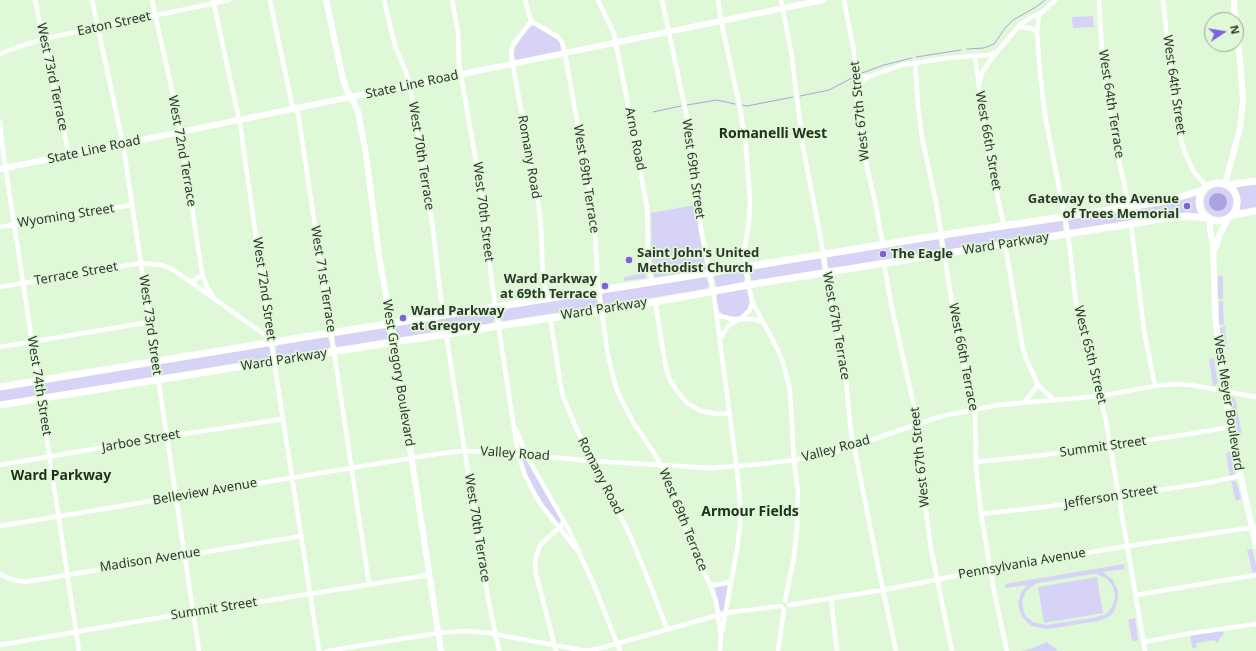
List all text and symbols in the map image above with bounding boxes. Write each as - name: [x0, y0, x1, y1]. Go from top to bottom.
- street label: Eaton Street: [76, 9, 152, 39]
- north arrow: [1204, 12, 1244, 52]
- street label: West 73rd Terrace: [33, 22, 71, 132]
- text: N: [1227, 24, 1244, 36]
- street label: West 64th Street: [1159, 34, 1189, 136]
- street label: West 64th Terrace: [1095, 49, 1127, 159]
- street label: West 67th Street: [847, 60, 873, 162]
- street label: State Line Road: [364, 68, 460, 102]
- street label: West 66th Street: [972, 90, 1004, 192]
- street label: West 72nd Terrace: [165, 94, 199, 208]
- street label: West 70th Terrace: [405, 101, 437, 211]
- street label: Arno Road: [621, 106, 649, 172]
- street label: Romany Road: [514, 114, 544, 200]
- street label: West 69th Street: [678, 118, 708, 220]
- street label: West 69th Terrace: [570, 124, 602, 234]
- district label: Romanelli West: [719, 126, 827, 142]
- street label: State Line Road: [46, 133, 142, 167]
- street label: West 70th Street: [469, 161, 497, 263]
- place label: Gateway to the Avenue of Trees Memorial: [1028, 191, 1179, 222]
- street label: Wyoming Street: [16, 201, 116, 231]
- marker: Gateway to the Avenue of Trees Memorial: [1182, 201, 1192, 211]
- street label: West 71st Terrace: [307, 225, 339, 333]
- street label: Ward Parkway: [962, 229, 1050, 259]
- street label: West 72nd Street: [249, 236, 279, 342]
- place label: Saint John's United Methodist Church: [637, 245, 759, 276]
- place label: The Eagle: [891, 246, 953, 262]
- marker: The Eagle: [878, 249, 888, 259]
- marker: Saint John's United Methodist Church: [624, 255, 634, 265]
- street label: Terrace Street: [33, 259, 119, 289]
- place label: Ward Parkway at 69th Terrace: [500, 271, 597, 302]
- street label: West 67th Terrace: [819, 271, 853, 381]
- street label: West 73rd Street: [135, 274, 165, 376]
- marker: Ward Parkway at 69th Terrace: [600, 281, 610, 291]
- street label: Ward Parkway: [560, 294, 648, 324]
- street label: West Gregory Boulevard: [379, 299, 417, 447]
- street label: West 66th Terrace: [945, 302, 981, 412]
- place label: Ward Parkway at Gregory: [411, 303, 504, 334]
- street label: West 65th Street: [1070, 304, 1110, 406]
- marker: Ward Parkway at Gregory: [398, 313, 408, 323]
- street label: West Meyer Boulevard: [1210, 334, 1246, 472]
- street label: West 74th Street: [23, 335, 55, 437]
- street label: Ward Parkway: [240, 345, 328, 375]
- street label: West 67th Street: [907, 406, 933, 508]
- street label: Jarboe Street: [101, 426, 181, 456]
- street label: Valley Road: [800, 432, 872, 466]
- street label: Summit Street: [1059, 433, 1147, 461]
- street label: Romany Road: [574, 435, 626, 517]
- street label: Valley Road: [480, 444, 550, 464]
- street label: West 69th Terrace: [655, 466, 711, 574]
- district label: Ward Parkway: [11, 468, 111, 484]
- street label: West 70th Terrace: [461, 473, 493, 583]
- street label: Belleview Avenue: [152, 475, 258, 509]
- street label: Jefferson Street: [1063, 482, 1159, 512]
- district label: Armour Fields: [701, 504, 799, 520]
- street label: Madison Avenue: [99, 544, 201, 576]
- street label: Pennsylvania Avenue: [957, 545, 1087, 583]
- street label: Summit Street: [170, 594, 258, 624]

